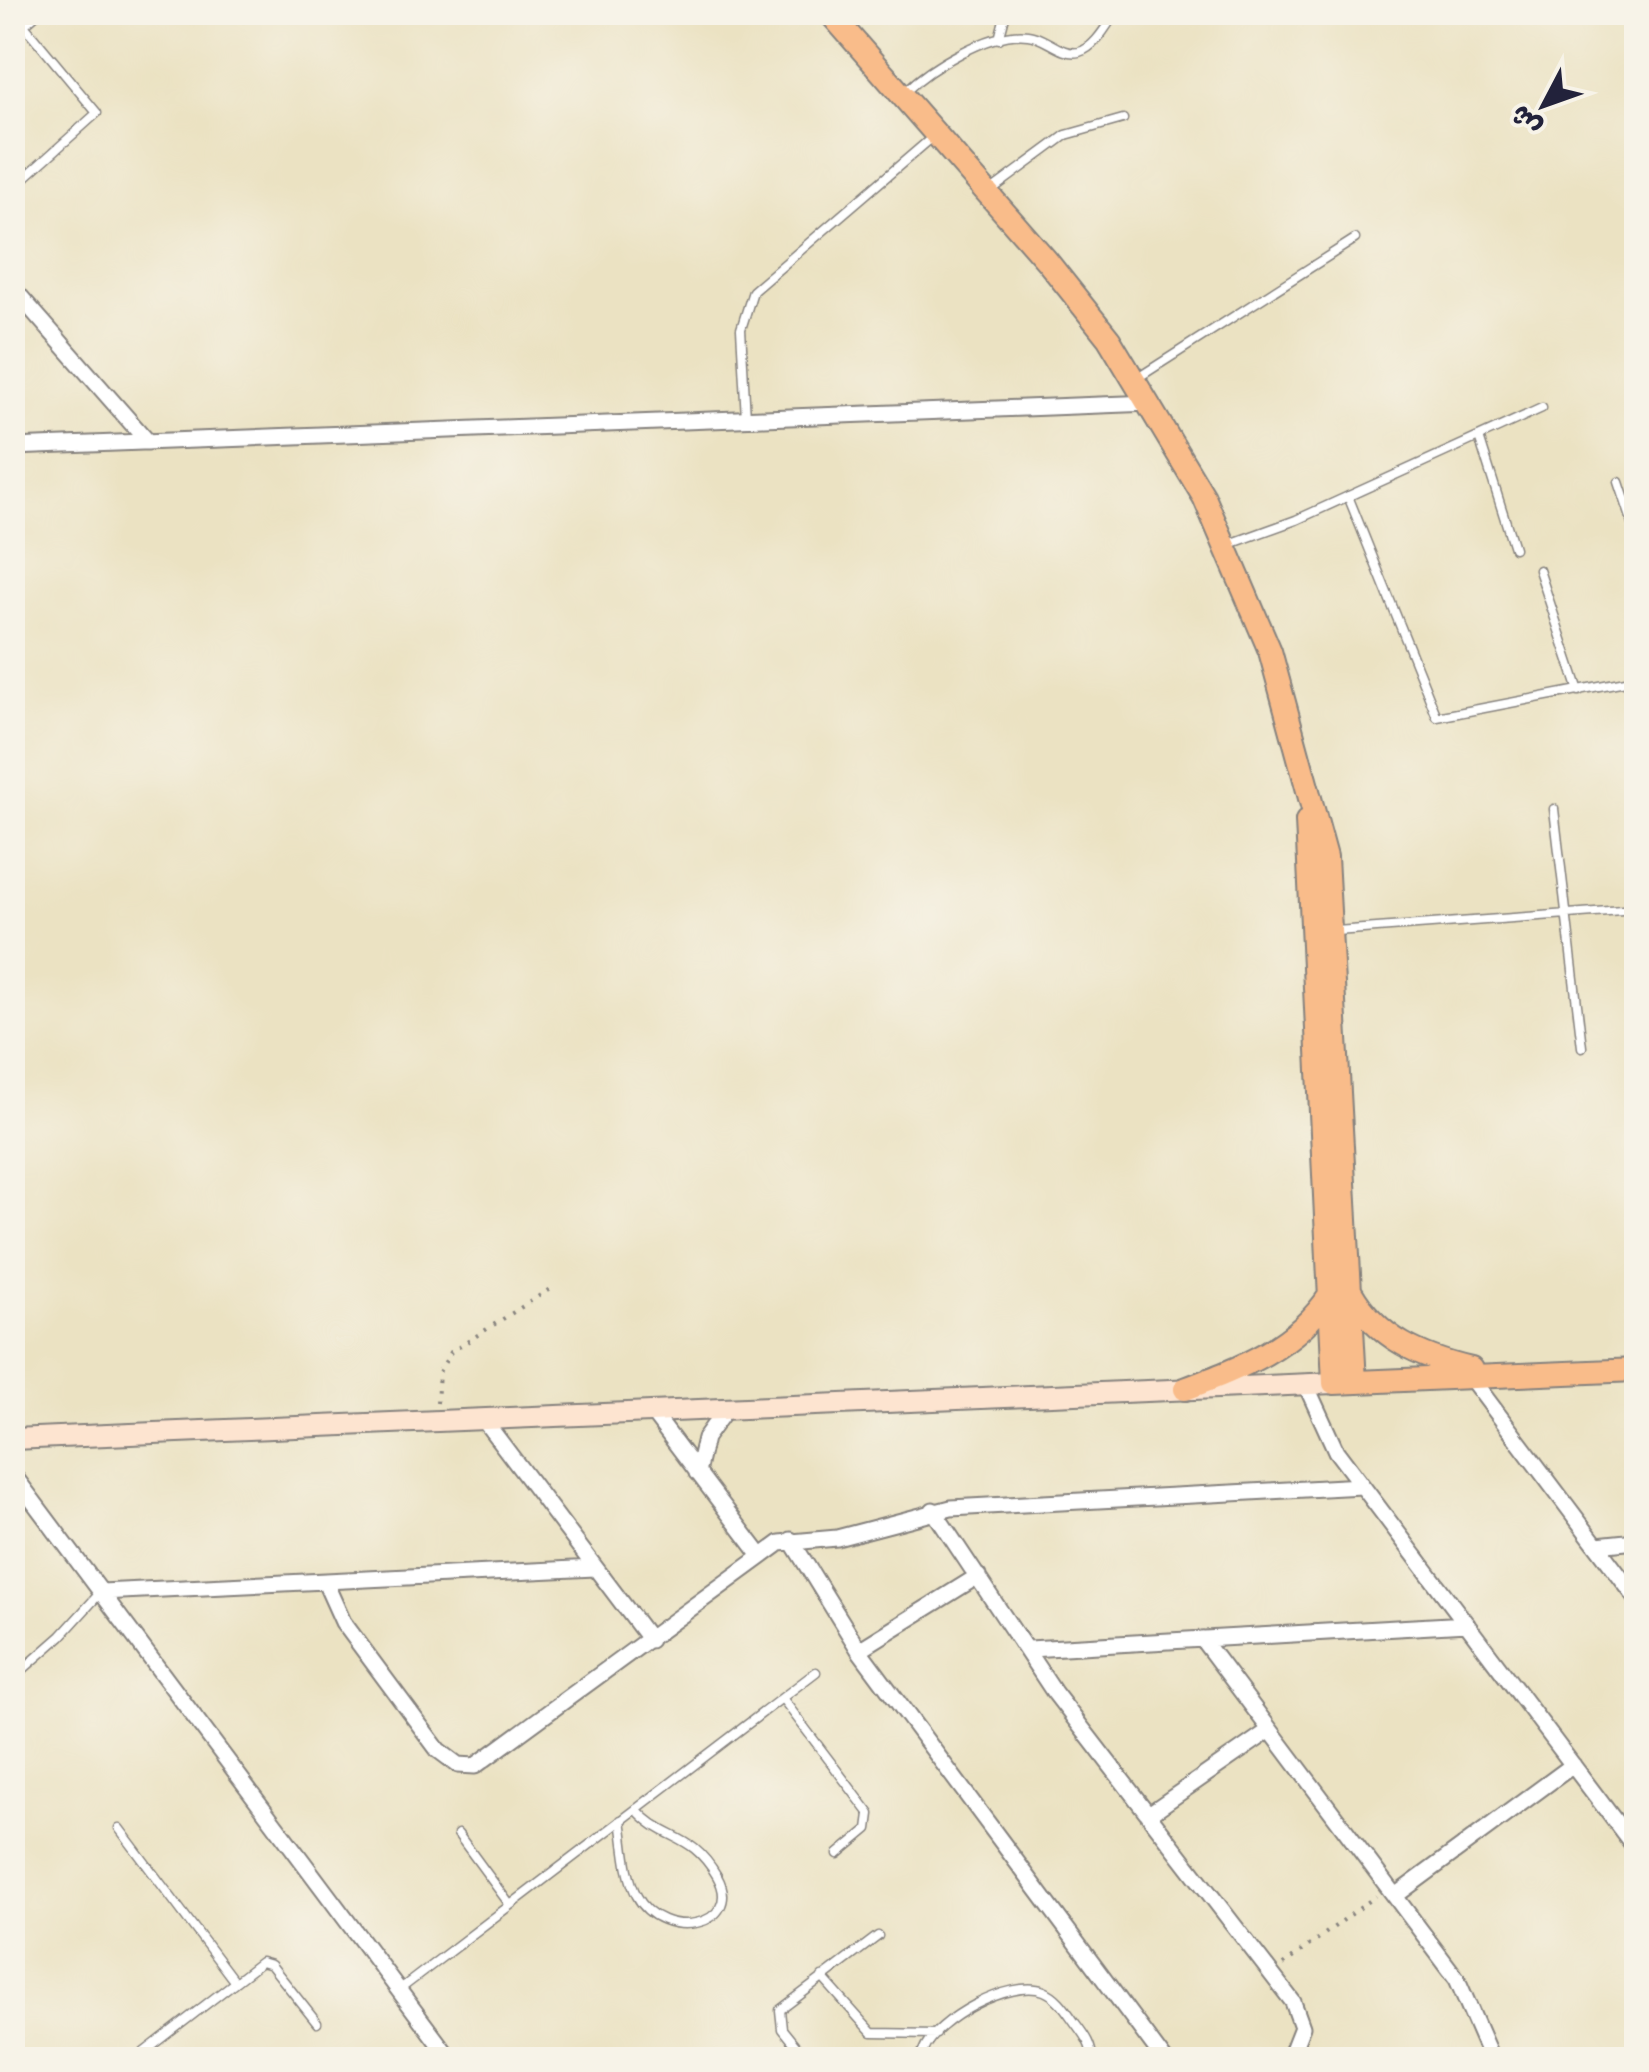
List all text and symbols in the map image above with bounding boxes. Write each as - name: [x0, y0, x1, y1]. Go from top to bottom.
- north arrow: [1494, 55, 1594, 155]
- text: ش: [1503, 96, 1551, 144]

